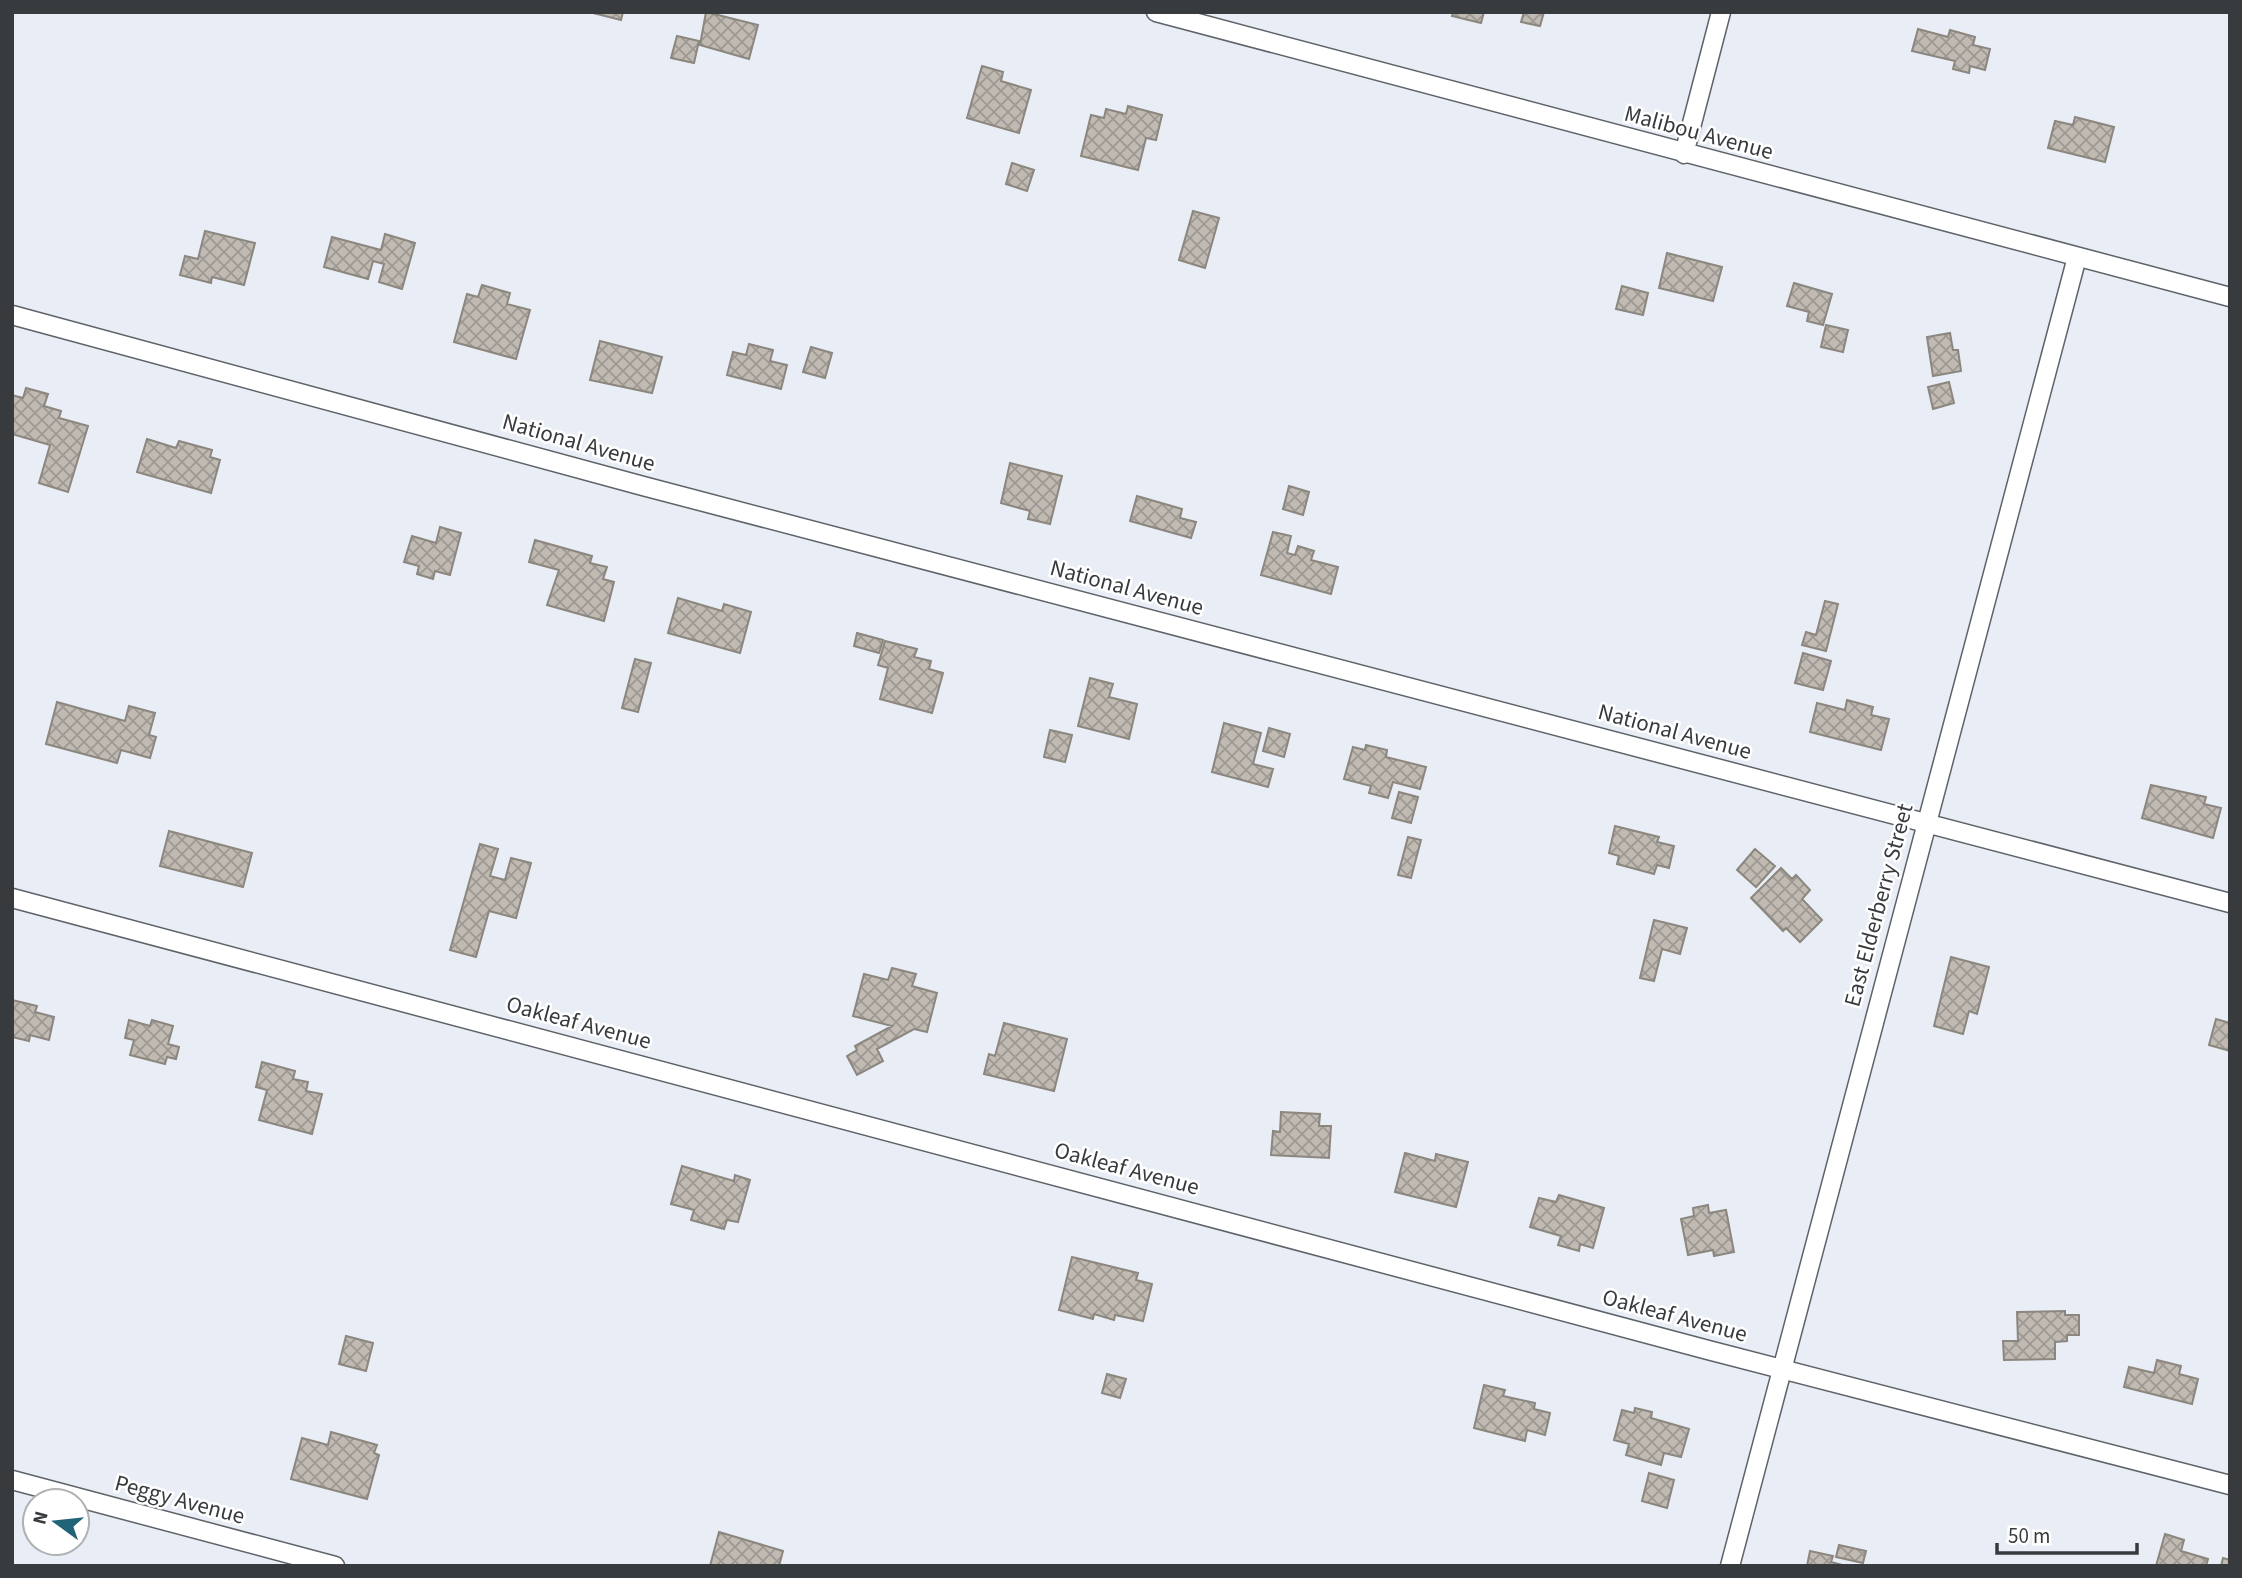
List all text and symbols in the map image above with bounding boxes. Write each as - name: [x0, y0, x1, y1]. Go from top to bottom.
- street label: Malibou Avenue: [1621, 97, 1777, 168]
- street label: National Avenue: [499, 405, 659, 480]
- street label: National Avenue: [1046, 551, 1207, 624]
- street label: National Avenue: [1594, 695, 1755, 768]
- street label: East Elderberry Street: [1835, 800, 1922, 1010]
- street label: Oakleaf Avenue: [503, 987, 655, 1058]
- street label: Oakleaf Avenue: [1051, 1133, 1203, 1204]
- street label: Oakleaf Avenue: [1599, 1280, 1751, 1351]
- street label: Peggy Avenue: [111, 1466, 249, 1533]
- north arrow: [21, 1487, 91, 1557]
- text: N: [26, 1508, 56, 1528]
- scale bar: [1997, 1512, 2137, 1556]
- text: 50 m: [2008, 1521, 2050, 1551]

